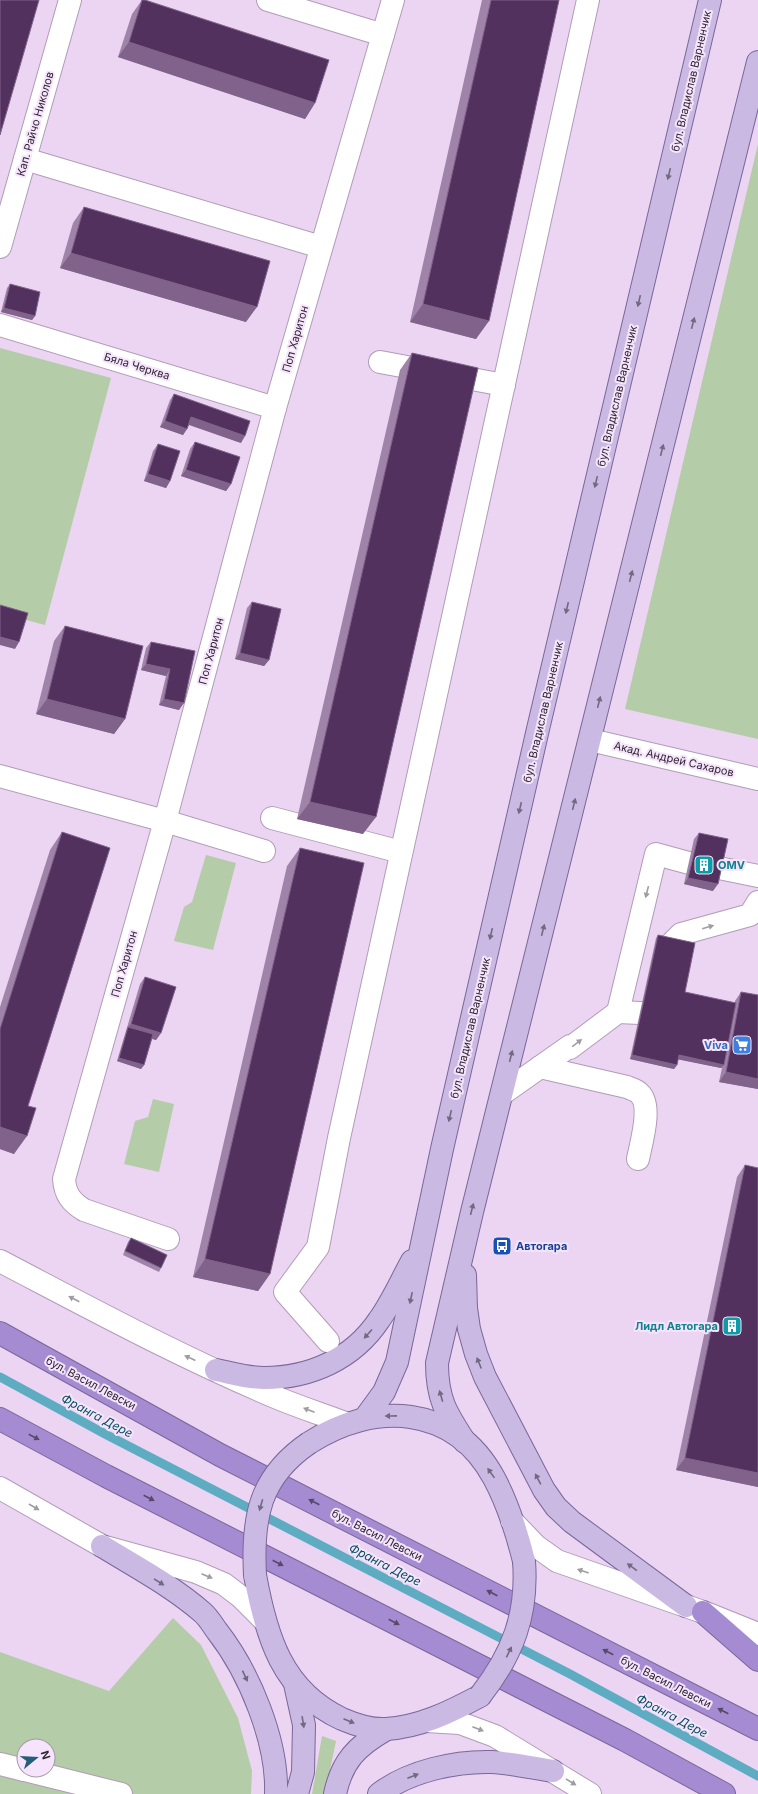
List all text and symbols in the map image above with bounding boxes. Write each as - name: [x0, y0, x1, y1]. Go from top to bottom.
- street label: бул. Владислав Варненчик: [668, 9, 714, 153]
- street label: Кап. Райчо Николов: [13, 70, 57, 178]
- one-way arrow: [666, 168, 672, 180]
- one-way arrow: [636, 295, 642, 307]
- street label: Поп Харитон: [279, 304, 311, 374]
- one-way arrow: [690, 317, 696, 329]
- street label: бул. Владислав Варненчик: [594, 324, 640, 468]
- street label: Бяла Черква: [102, 349, 172, 383]
- one-way arrow: [659, 443, 665, 455]
- one-way arrow: [593, 476, 599, 488]
- one-way arrow: [628, 570, 634, 582]
- one-way arrow: [563, 602, 569, 615]
- street label: Поп Харитон: [195, 616, 227, 686]
- street label: бул. Владислав Варненчик: [520, 640, 566, 784]
- one-way arrow: [597, 696, 603, 708]
- street label: Акад. Андрей Сахаров: [613, 738, 735, 780]
- one-way arrow: [571, 797, 577, 809]
- one-way arrow: [517, 802, 523, 814]
- building icon: OMV: [693, 854, 715, 876]
- place label: OMV: [718, 858, 745, 872]
- one-way arrow: [644, 886, 650, 898]
- one-way arrow: [540, 924, 546, 936]
- one-way arrow: [702, 924, 714, 930]
- one-way arrow: [488, 928, 494, 941]
- street label: Поп Харитон: [108, 929, 140, 999]
- street label: бул. Владислав Варненчик: [447, 956, 493, 1100]
- supermarket icon: Viva: [731, 1034, 753, 1056]
- place label: Viva: [704, 1038, 728, 1052]
- one-way arrow: [572, 1039, 582, 1047]
- one-way arrow: [509, 1050, 515, 1062]
- one-way arrow: [446, 1110, 452, 1122]
- one-way arrow: [470, 1203, 476, 1215]
- bus stop icon: Автогара: [491, 1235, 513, 1257]
- place label: Автогара: [516, 1239, 567, 1253]
- one-way arrow: [407, 1291, 413, 1304]
- one-way arrow: [68, 1296, 80, 1302]
- building icon: Лидл Автогара: [721, 1315, 743, 1337]
- place label: Лидл Автогара: [635, 1319, 718, 1333]
- one-way arrow: [363, 1329, 372, 1339]
- street label: бул. Васил Левски: [44, 1353, 138, 1413]
- one-way arrow: [184, 1355, 195, 1361]
- one-way arrow: [476, 1357, 482, 1369]
- one-way arrow: [437, 1389, 443, 1402]
- water label: Франга Дере: [59, 1390, 136, 1441]
- one-way arrow: [302, 1406, 314, 1412]
- one-way arrow: [384, 1413, 397, 1419]
- one-way arrow: [28, 1434, 40, 1441]
- one-way arrow: [487, 1467, 495, 1478]
- one-way arrow: [535, 1473, 542, 1485]
- one-way arrow: [144, 1495, 155, 1501]
- one-way arrow: [308, 1499, 319, 1505]
- one-way arrow: [258, 1500, 264, 1512]
- one-way arrow: [28, 1504, 40, 1510]
- street label: бул. Васил Левски: [329, 1506, 425, 1564]
- water label: Франга Дере: [347, 1540, 424, 1589]
- one-way arrow: [272, 1560, 284, 1566]
- one-way arrow: [627, 1563, 637, 1571]
- one-way arrow: [577, 1567, 589, 1573]
- one-way arrow: [201, 1573, 213, 1580]
- one-way arrow: [154, 1578, 164, 1586]
- one-way arrow: [486, 1590, 497, 1596]
- one-way arrow: [388, 1619, 399, 1625]
- one-way arrow: [506, 1646, 512, 1657]
- one-way arrow: [602, 1648, 614, 1655]
- street label: бул. Васил Левски: [618, 1653, 714, 1711]
- one-way arrow: [242, 1671, 248, 1682]
- water label: Франга Дере: [634, 1690, 711, 1741]
- one-way arrow: [718, 1708, 729, 1715]
- one-way arrow: [300, 1716, 306, 1728]
- one-way arrow: [344, 1719, 356, 1725]
- one-way arrow: [472, 1726, 484, 1732]
- north arrow: [16, 1738, 56, 1778]
- text: N: [38, 1749, 53, 1761]
- one-way arrow: [408, 1773, 420, 1779]
- one-way arrow: [566, 1779, 577, 1786]

